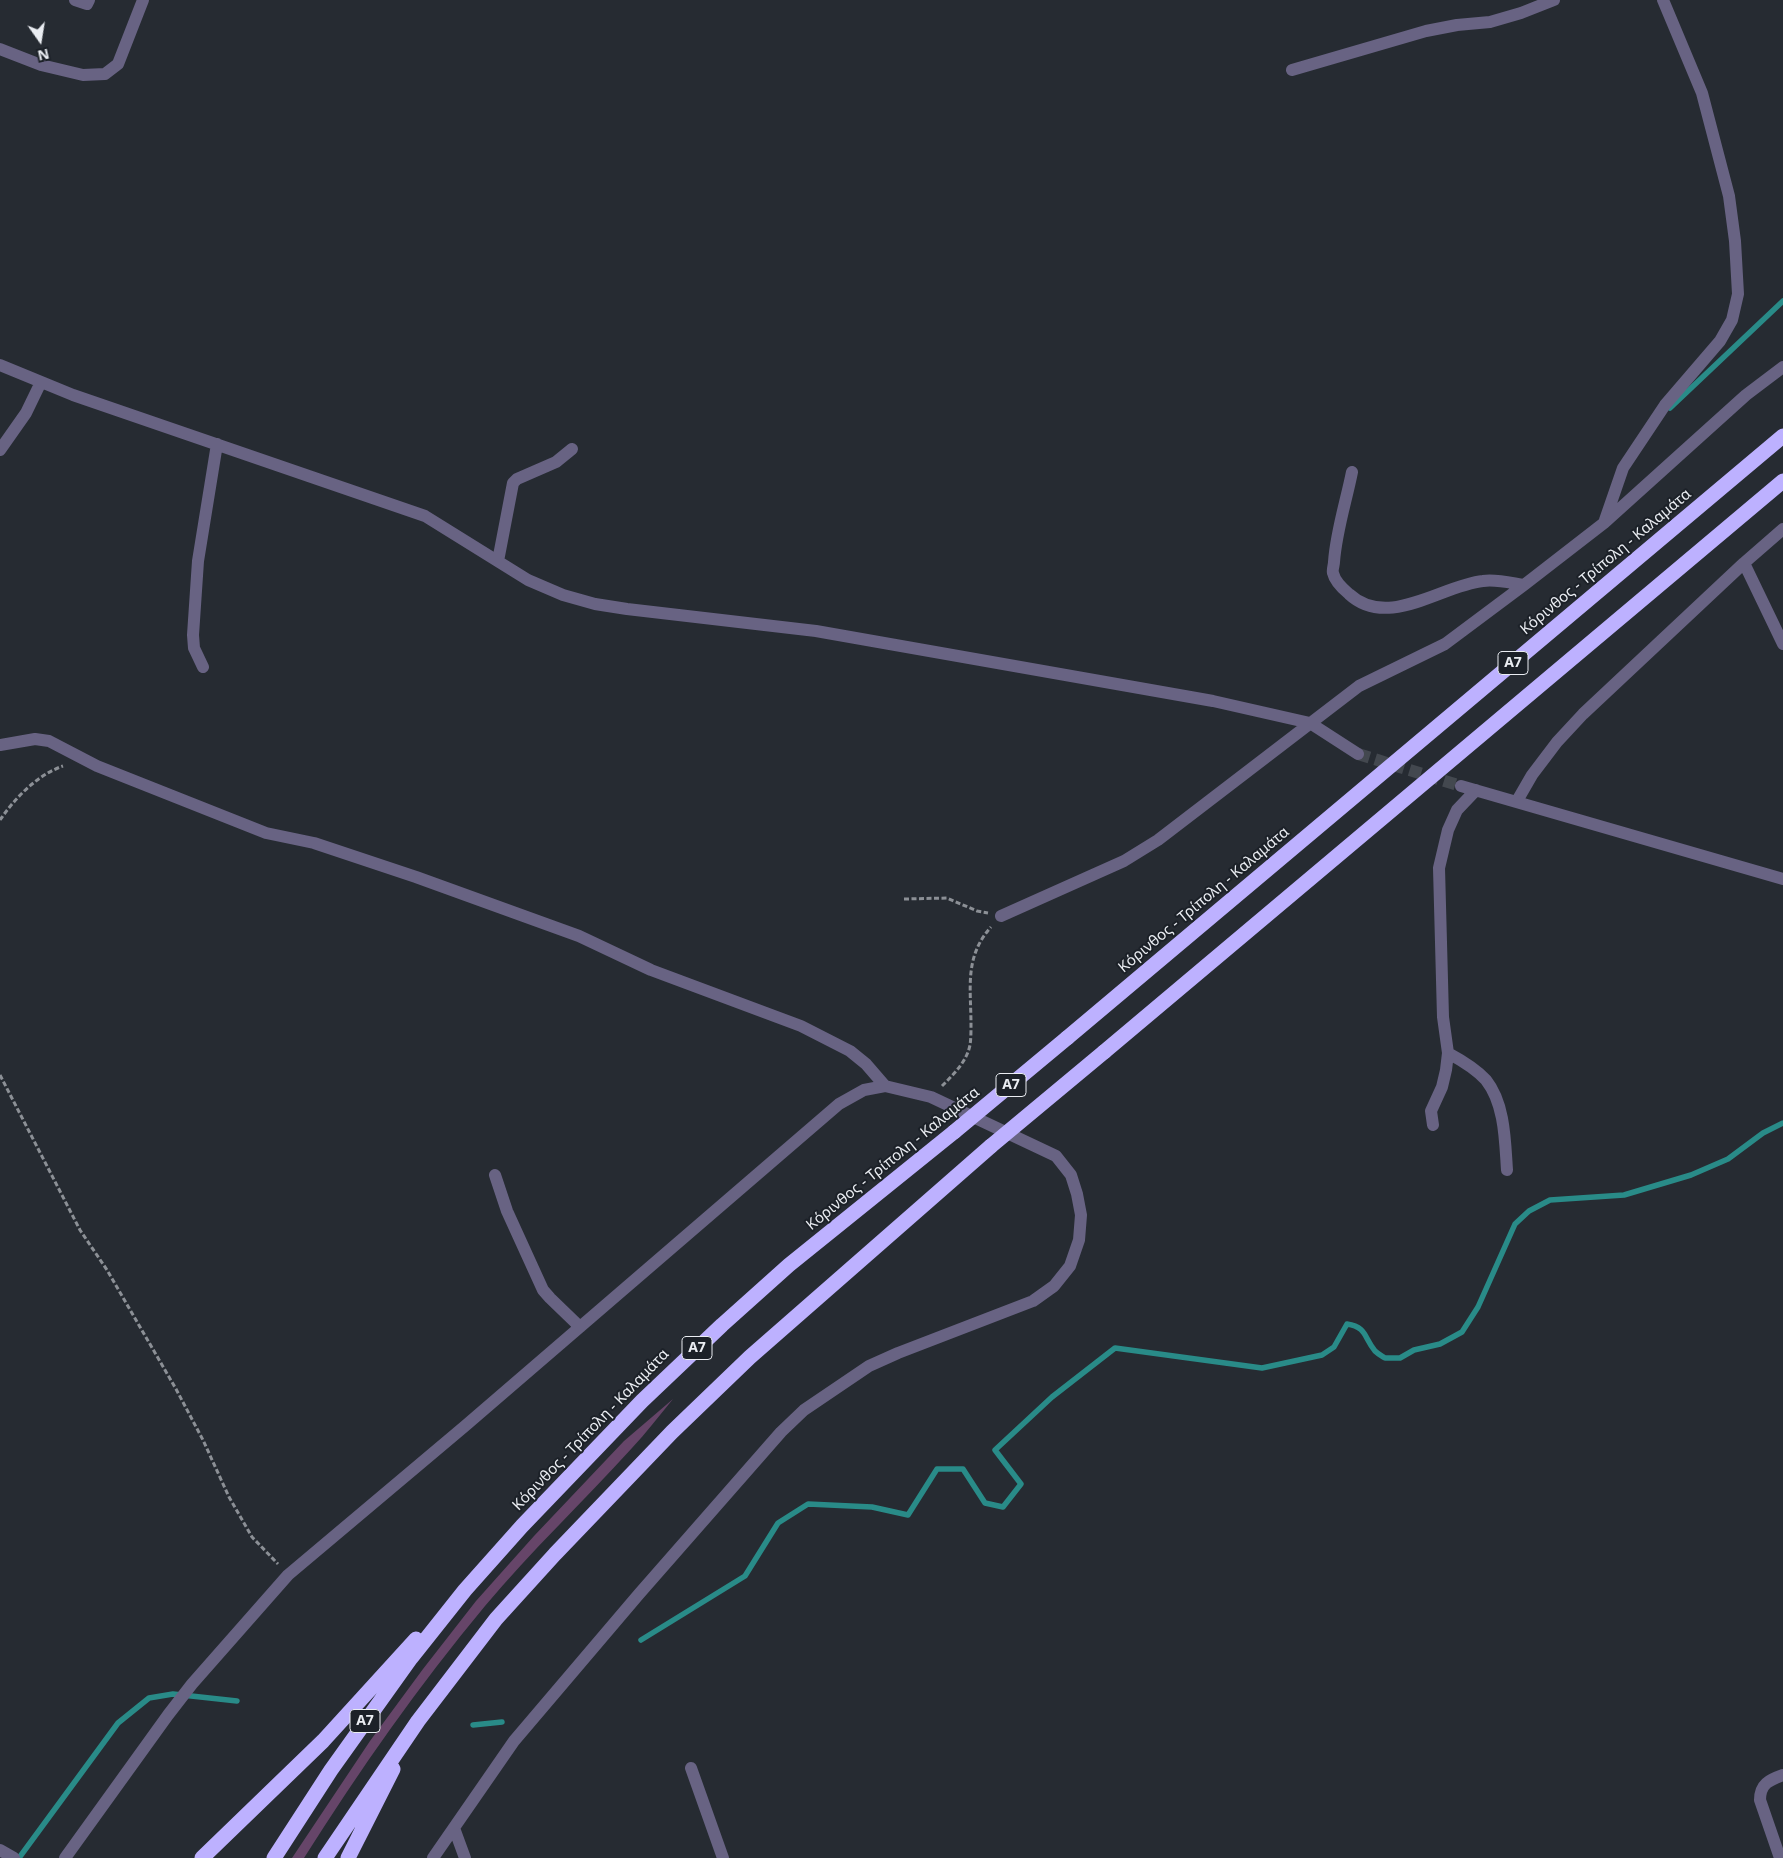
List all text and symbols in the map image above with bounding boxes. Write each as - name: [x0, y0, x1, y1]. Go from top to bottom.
- north arrow: [15, 15, 65, 65]
- text: N: [36, 45, 51, 66]
- street label: Κόρινθος - Τρίπολη - Καλαμάτα: [1517, 485, 1695, 639]
- road number: Α7: [1498, 651, 1528, 674]
- street label: Κόρινθος - Τρίπολη - Καλαμάτα: [1115, 823, 1293, 977]
- road number: Α7: [996, 1074, 1026, 1096]
- street label: Κόρινθος - Τρίπολη - Καλαμάτα: [803, 1084, 983, 1234]
- road number: Α7: [682, 1336, 712, 1360]
- street label: Κόρινθος - Τρίπολη - Καλαμάτα: [509, 1346, 673, 1514]
- road number: Α7: [350, 1710, 380, 1732]

